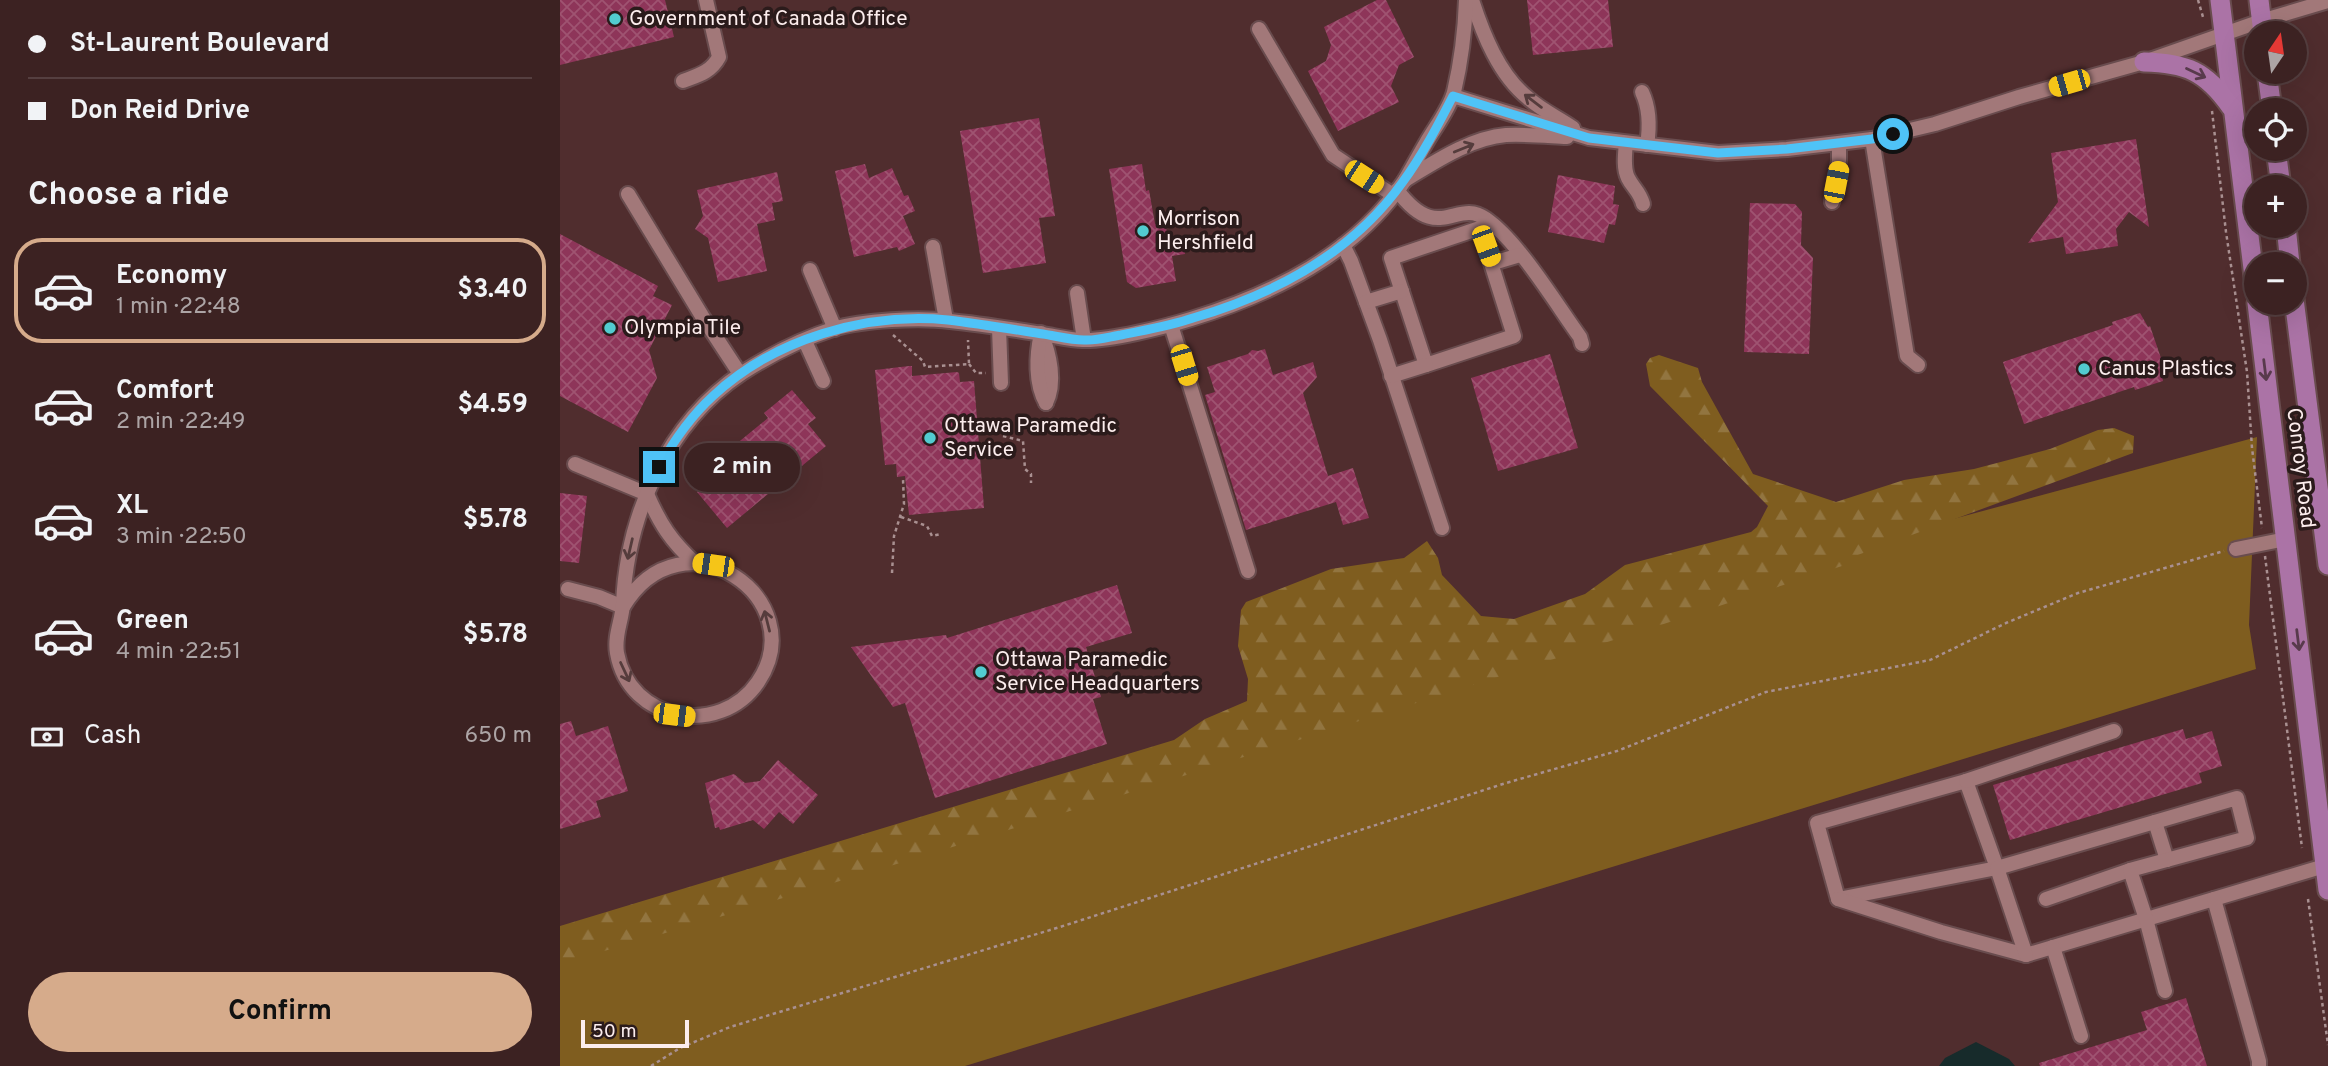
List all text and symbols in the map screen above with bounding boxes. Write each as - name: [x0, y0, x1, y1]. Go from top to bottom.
- place label: Government of Canada Office: [629, 6, 908, 33]
- marker: Government of Canada Office: [607, 11, 623, 27]
- north arrow: [2244, 21, 2306, 84]
- map controls: [2244, 21, 2307, 315]
- text: St-Laurent Boulevard: [70, 28, 330, 61]
- one-way arrow: [2185, 66, 2206, 80]
- car: [2046, 67, 2093, 99]
- one-way arrow: [1524, 93, 1542, 108]
- text: Don Reid Drive: [70, 95, 250, 128]
- button: locate: [2244, 98, 2307, 161]
- route start: [1877, 118, 1909, 150]
- one-way arrow: [1452, 141, 1474, 154]
- car: [1341, 157, 1388, 197]
- car: [1822, 159, 1851, 205]
- button: +: [2244, 175, 2307, 238]
- text: Choose a ride: [28, 176, 229, 216]
- place label: Morrison Hershfield: [1157, 206, 1254, 257]
- marker: Morrison Hershfield: [1135, 223, 1151, 239]
- car: [1469, 223, 1504, 269]
- button: −: [2244, 252, 2307, 315]
- icon: car: [32, 259, 95, 322]
- text: Economy: [116, 260, 227, 293]
- text: $3.40: [457, 274, 528, 307]
- text: 1 min · 22:48: [116, 293, 241, 322]
- place label: Olympia Tile: [624, 315, 741, 342]
- marker: Olympia Tile: [602, 320, 618, 336]
- car: [1168, 342, 1201, 388]
- place label: Canus Plastics: [2098, 356, 2234, 383]
- one-way arrow: [2259, 359, 2272, 381]
- marker: Canus Plastics: [2076, 361, 2092, 377]
- icon: car: [32, 374, 95, 437]
- text: Comfort: [116, 375, 214, 408]
- text: $4.59: [457, 389, 528, 422]
- street label: Conroy Road: [2279, 406, 2321, 530]
- text: 2 min · 22:49: [116, 408, 246, 437]
- place label: Ottawa Paramedic Service: [944, 413, 1117, 464]
- marker: Ottawa Paramedic Service: [922, 430, 938, 446]
- callout: 2 min: [684, 442, 799, 491]
- route end: [643, 451, 675, 483]
- text: 2 min: [712, 453, 772, 482]
- icon: car: [32, 489, 95, 552]
- text: XL: [116, 490, 148, 523]
- text: $5.78: [463, 504, 528, 537]
- text: 3 min · 22:50: [116, 523, 247, 552]
- one-way arrow: [623, 537, 636, 560]
- car: [691, 552, 736, 578]
- icon: car: [32, 604, 95, 667]
- text: Green: [116, 605, 189, 638]
- one-way arrow: [760, 610, 773, 633]
- text: $5.78: [463, 619, 528, 652]
- one-way arrow: [2292, 628, 2305, 651]
- text: 4 min · 22:51: [116, 638, 241, 667]
- place label: Ottawa Paramedic Service Headquarters: [995, 647, 1200, 698]
- one-way arrow: [618, 661, 632, 682]
- marker: Ottawa Paramedic Service Headquarters: [973, 664, 989, 680]
- car: [652, 702, 697, 728]
- icon: cash: [28, 718, 66, 756]
- text: Cash: [84, 720, 141, 753]
- text: 650 m: [464, 722, 532, 751]
- button: Confirm: [28, 972, 532, 1052]
- scale bar: [581, 1017, 690, 1049]
- text: 50 m: [592, 1020, 637, 1044]

